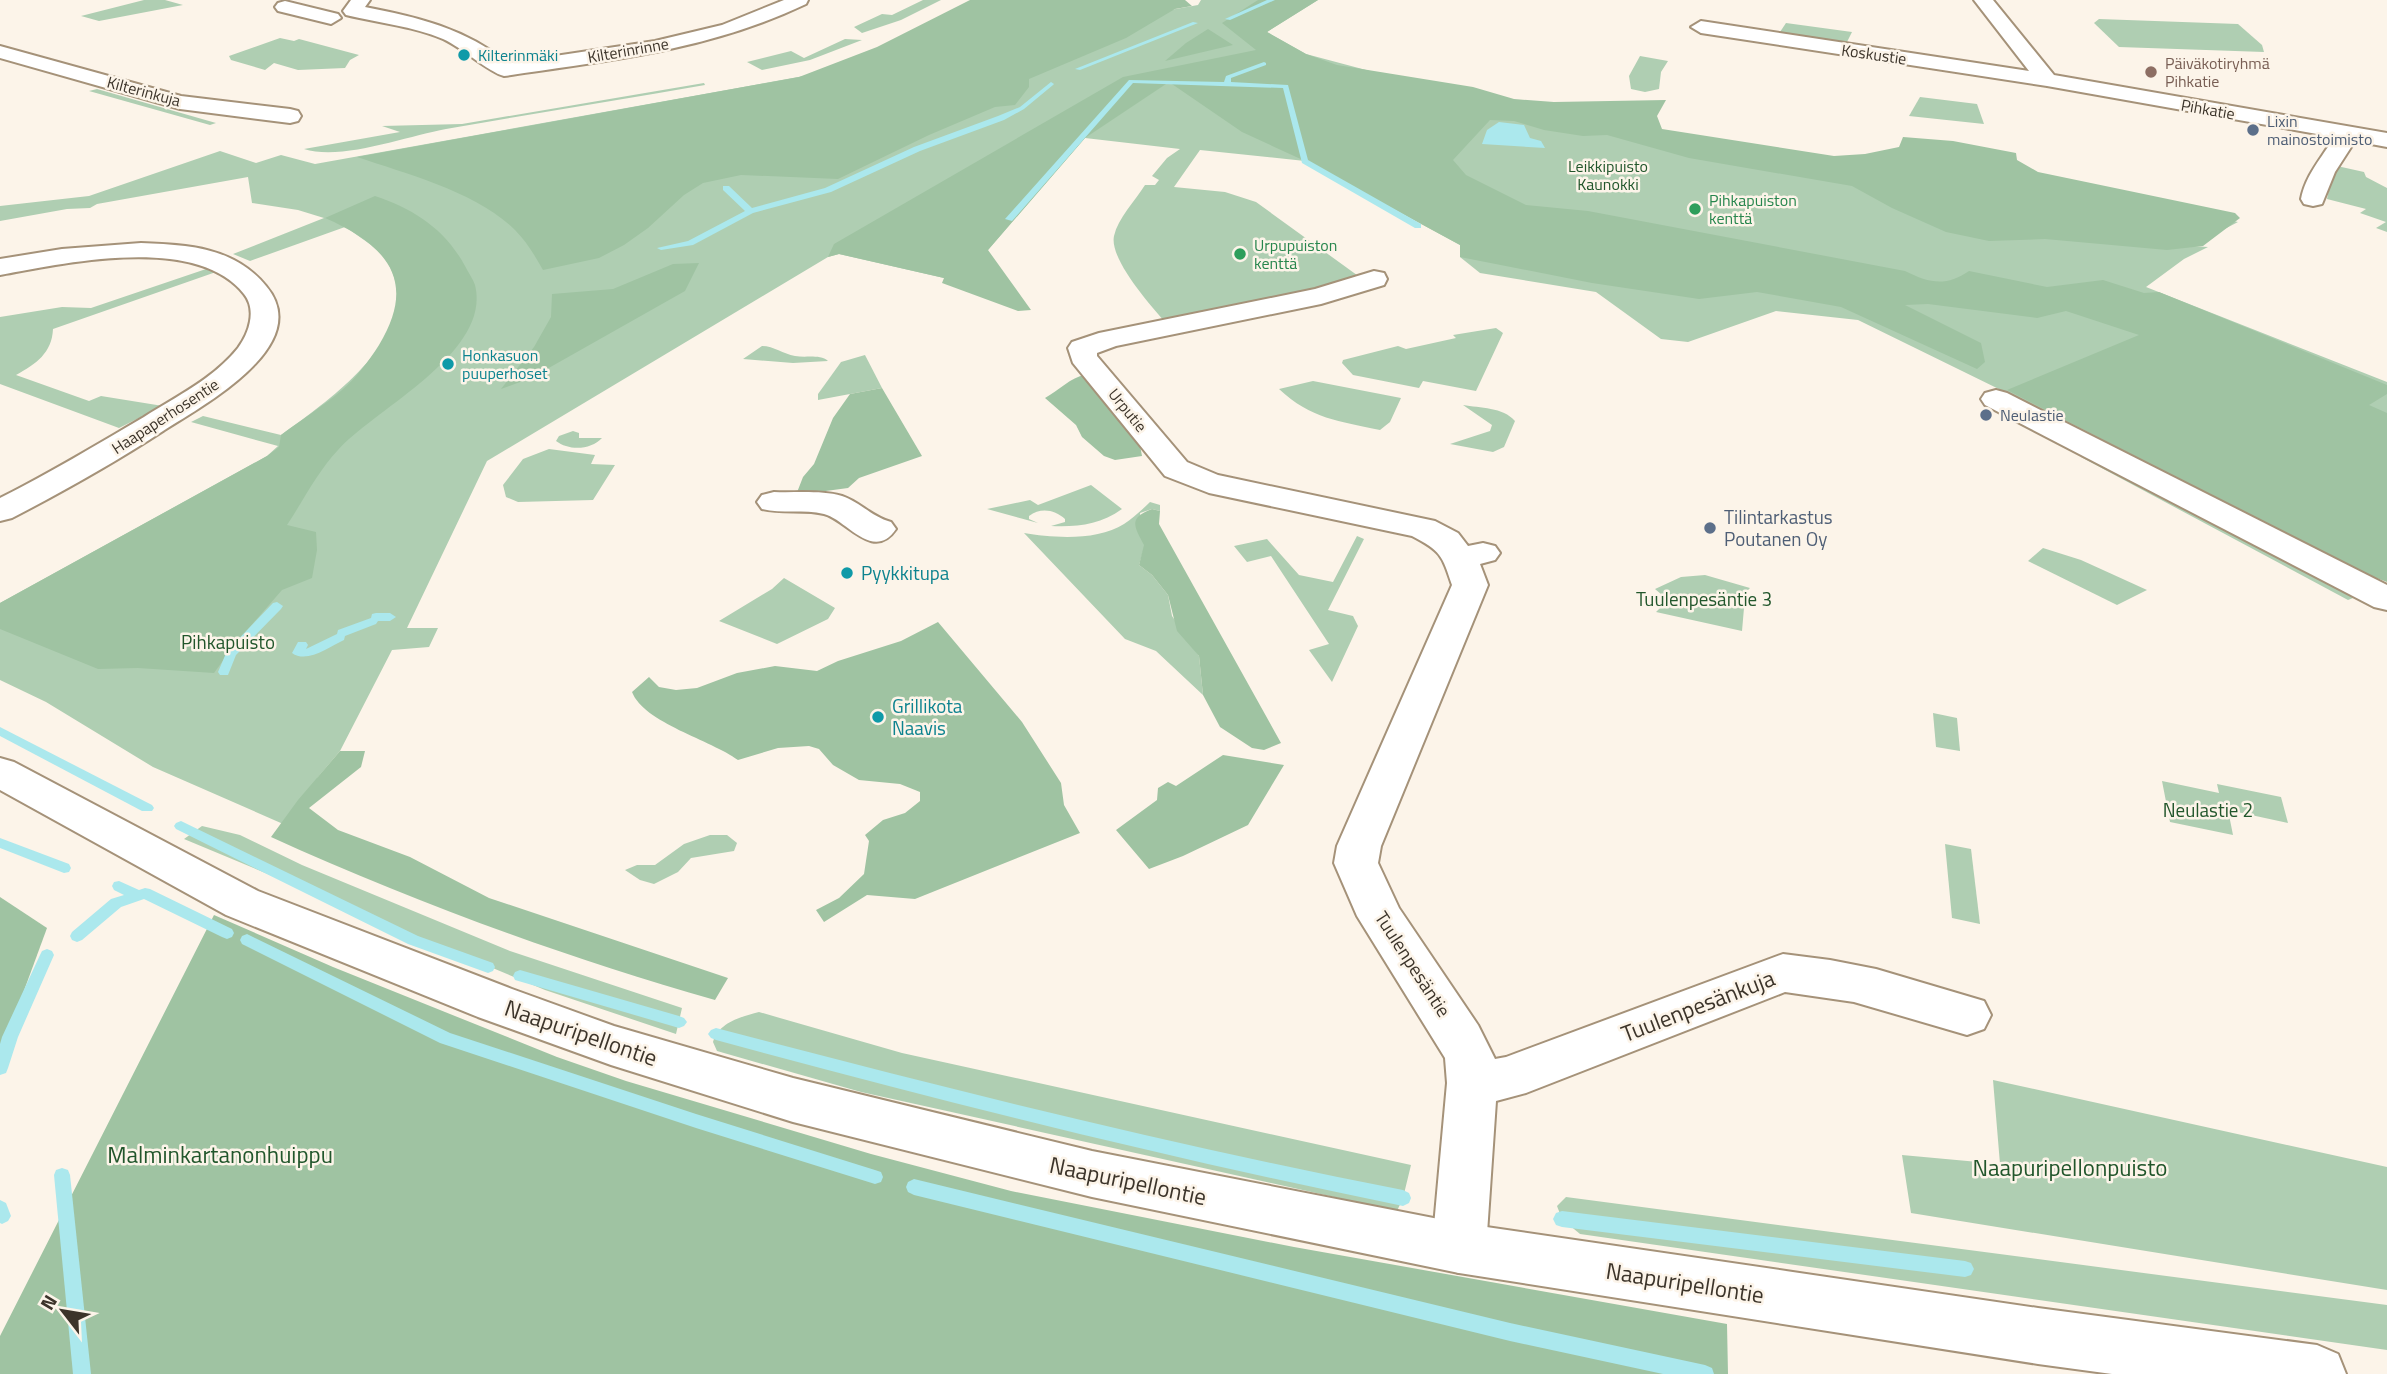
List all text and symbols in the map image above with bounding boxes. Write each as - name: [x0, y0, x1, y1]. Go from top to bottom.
- street label: Kilterinrinne: [586, 31, 670, 69]
- street label: Koskustie: [1840, 38, 1908, 70]
- place label: Kilterinmäki: [478, 43, 558, 67]
- marker: Kilterinmäki: [456, 47, 472, 63]
- place label: Päiväkotiryhmä Pihkatie: [2165, 51, 2270, 93]
- marker: Päiväkotiryhmä Pihkatie: [2143, 64, 2159, 80]
- street label: Kilterinkuja: [105, 70, 183, 112]
- street label: Pihkatie: [2179, 92, 2237, 126]
- place label: Lixin mainostoimisto: [2267, 109, 2372, 151]
- marker: Lixin mainostoimisto: [2245, 122, 2261, 138]
- park label: Leikkipuisto Kaunokki: [1568, 154, 1648, 196]
- place label: Pihkapuiston kenttä: [1709, 188, 1797, 230]
- marker: Pihkapuiston kenttä: [1687, 201, 1703, 217]
- place label: Urpupuiston kenttä: [1254, 233, 1337, 275]
- marker: Urpupuiston kenttä: [1232, 246, 1248, 262]
- place label: Honkasuon puuperhoset: [462, 343, 548, 385]
- marker: Honkasuon puuperhoset: [440, 356, 456, 372]
- street label: Haapaperhosentie: [107, 372, 223, 460]
- street label: Urputie: [1103, 383, 1153, 437]
- place label: Neulastie: [2000, 403, 2064, 427]
- marker: Neulastie: [1978, 407, 1994, 423]
- place label: Tilintarkastus Poutanen Oy: [1724, 502, 1833, 553]
- marker: Tilintarkastus Poutanen Oy: [1702, 520, 1718, 536]
- place label: Pyykkitupa: [861, 558, 950, 587]
- marker: Pyykkitupa: [839, 565, 855, 581]
- park label: Tuulenpesäntie 3: [1636, 584, 1772, 613]
- park label: Pihkapuisto: [181, 627, 275, 656]
- place label: Grillikota Naavis: [892, 691, 963, 742]
- marker: Grillikota Naavis: [870, 709, 886, 725]
- park label: Neulastie 2: [2163, 795, 2253, 824]
- street label: Tuulenpesäntie: [1368, 905, 1459, 1022]
- street label: Tuulenpesänkuja: [1616, 960, 1780, 1051]
- street label: Naapuripellontie: [500, 990, 662, 1075]
- park label: Malminkartanonhuippu: [107, 1137, 333, 1172]
- street label: Naapuripellontie: [1046, 1147, 1210, 1214]
- park label: Naapuripellonpuisto: [1972, 1150, 2168, 1185]
- street label: Naapuripellontie: [1604, 1253, 1767, 1312]
- north arrow: [28, 1276, 98, 1346]
- text: N: [32, 1289, 64, 1315]

